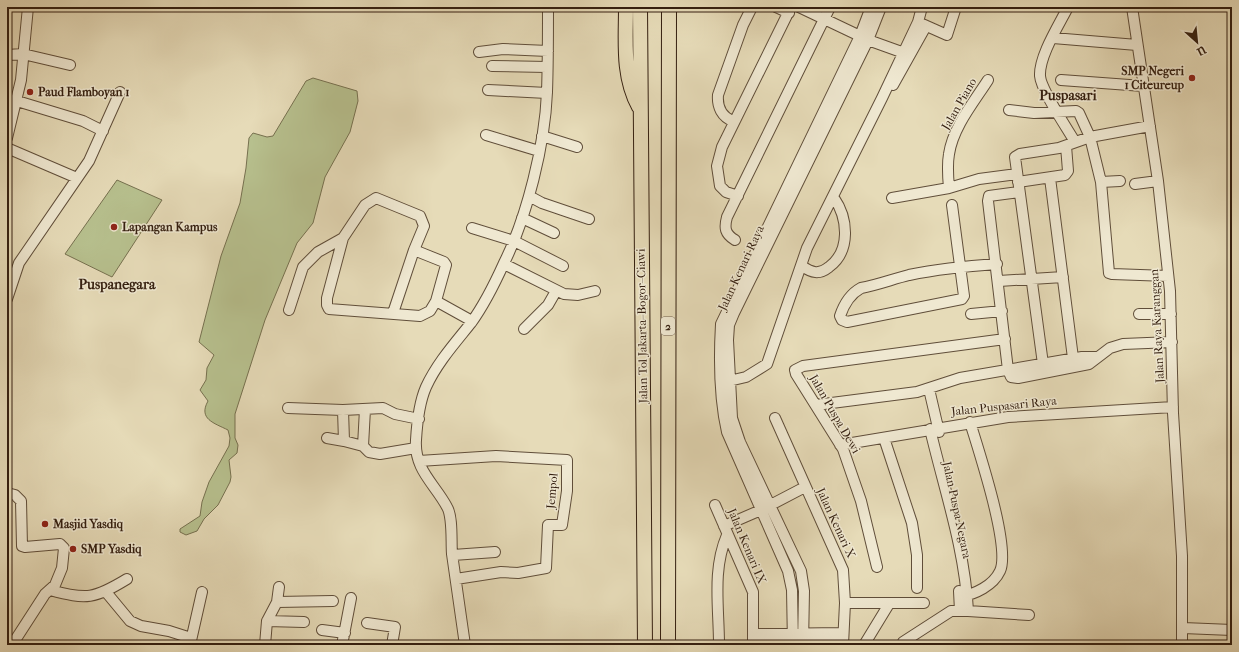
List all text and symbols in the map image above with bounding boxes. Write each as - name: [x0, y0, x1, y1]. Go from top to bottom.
- north arrow: [1177, 22, 1217, 62]
- text: U: [1194, 42, 1209, 58]
- place label: SMP Negeri 1 Citeureup: [1121, 64, 1184, 93]
- marker: SMP Negeri 1 Citeureup: [1187, 73, 1197, 83]
- street label: Jalan Piano: [938, 76, 979, 133]
- place label: Paud Flamboyan 1: [38, 85, 129, 100]
- marker: Paud Flamboyan 1: [25, 87, 35, 97]
- district label: Puspasari: [1039, 87, 1098, 104]
- place label: Lapangan Kampus: [122, 220, 218, 235]
- marker: Lapangan Kampus: [109, 222, 119, 232]
- street label: Jalan Kenari Raya: [715, 223, 767, 314]
- street label: Jalan Tol Jakarta–Bogor–Ciawi: [634, 248, 650, 404]
- street label: Jalan Raya Karanggan: [1147, 269, 1167, 384]
- district label: Puspanegara: [79, 276, 156, 293]
- road number: 2: [661, 317, 675, 335]
- street label: Jalan Puspa Dewi: [806, 371, 863, 456]
- street label: Jalan Puspasari Raya: [950, 393, 1058, 419]
- street label: Jalan Puspa Negara: [940, 459, 974, 560]
- street label: Jempol: [543, 472, 561, 511]
- street label: Jalan Kenari X: [813, 485, 859, 561]
- street label: Jalan Kenari IX: [724, 505, 769, 586]
- place label: Masjid Yasdiq: [52, 517, 124, 532]
- marker: Masjid Yasdiq: [40, 519, 50, 529]
- place label: SMP Yasdiq: [81, 542, 142, 557]
- marker: SMP Yasdiq: [68, 544, 78, 554]

